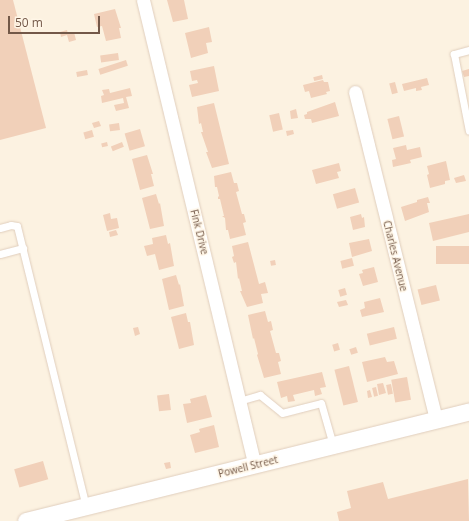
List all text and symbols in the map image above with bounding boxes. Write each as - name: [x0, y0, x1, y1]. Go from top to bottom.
- scale bar: [10, 8, 102, 34]
- text: 50 m: [15, 14, 43, 31]
- street label: Fink Drive: [188, 208, 210, 256]
- street label: Charles Avenue: [380, 219, 410, 293]
- street label: Powell Street: [217, 454, 279, 480]

